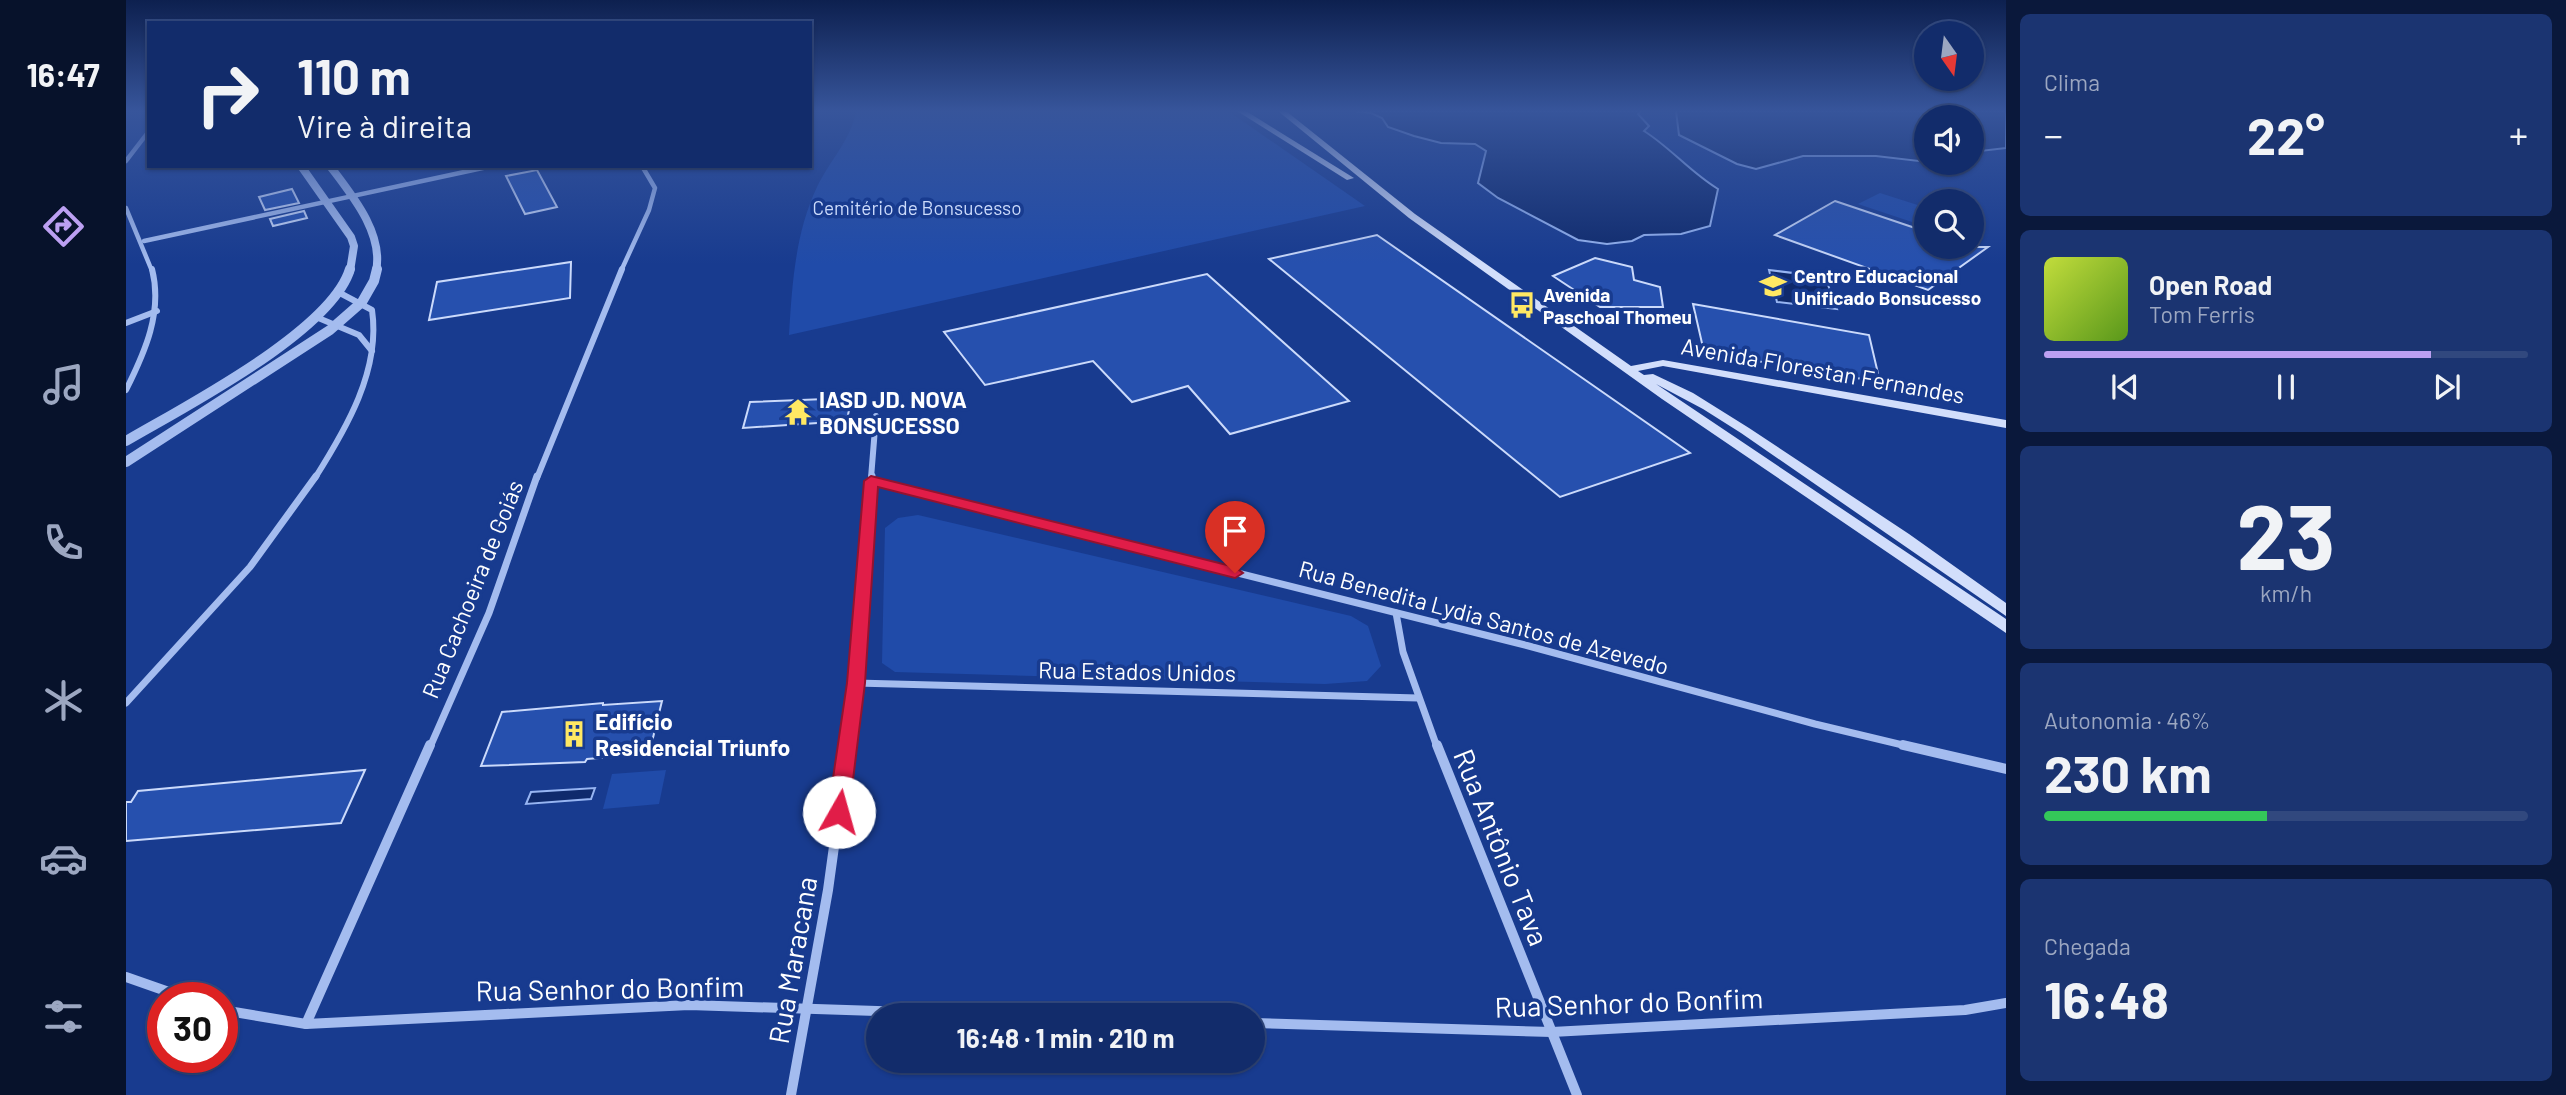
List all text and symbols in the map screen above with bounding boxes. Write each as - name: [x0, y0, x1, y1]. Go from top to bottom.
- north arrow: [1914, 21, 1984, 91]
- map controls: [1914, 21, 1984, 259]
- text: 110 m: [297, 46, 411, 105]
- icon: right: [182, 49, 273, 140]
- text: 16:47: [26, 55, 100, 93]
- text: Clima: [2044, 68, 2100, 96]
- text: 22°: [2247, 103, 2325, 165]
- button: sound: [1914, 105, 1984, 175]
- text: Vire à direita: [297, 106, 472, 144]
- text: −: [2044, 111, 2063, 157]
- text: +: [2509, 111, 2528, 157]
- button: search: [1914, 189, 1984, 259]
- park label: Cemitério de Bonsucesso: [812, 196, 1022, 219]
- icon: directions: [39, 202, 88, 251]
- place label: Centro Educacional Unificado Bonsucesso: [1794, 264, 1981, 309]
- text: Open Road: [2149, 269, 2272, 300]
- school or university icon: Centro Educacional Unificado Bonsucesso: [1758, 271, 1788, 301]
- place label: Avenida Paschoal Thomeu: [1543, 283, 1692, 328]
- bus stop icon: Avenida Paschoal Thomeu: [1507, 290, 1537, 320]
- text: Tom Ferris: [2149, 300, 2255, 328]
- street label: Avenida Florestan Fernandes: [1679, 331, 1967, 409]
- icon: music: [39, 360, 88, 409]
- icon: previous: [2106, 368, 2144, 406]
- icon: pause: [2267, 368, 2305, 406]
- icon: next: [2428, 368, 2466, 406]
- place label: IASD JD. NOVA BONSUCESSO: [819, 385, 967, 439]
- temple icon: IASD JD. NOVA BONSUCESSO: [783, 397, 813, 427]
- street label: Rua Cachoeira de Goiás: [415, 476, 529, 702]
- text: 23: [2237, 479, 2335, 588]
- pin: [1205, 501, 1265, 573]
- icon: arrive: [1216, 512, 1254, 550]
- icon: phone: [39, 518, 88, 567]
- street label: Rua Benedita Lydia Santos de Azevedo: [1296, 554, 1672, 680]
- text: km/h: [2260, 579, 2312, 607]
- street label: Rua Estados Unidos: [1038, 655, 1236, 687]
- icon: climate: [39, 676, 88, 725]
- text: Autonomia · 46%: [2044, 706, 2210, 734]
- place label: Edifício Residencial Triunfo: [595, 707, 790, 761]
- building icon: Edifício Residencial Triunfo: [559, 719, 589, 749]
- text: 230 km: [2044, 741, 2212, 803]
- street label: Rua Antônio Tava: [1447, 744, 1557, 950]
- position arrow: [802, 775, 876, 849]
- icon: car: [39, 834, 88, 883]
- street label: Rua Maracana: [761, 874, 823, 1046]
- text: Chegada: [2044, 932, 2131, 960]
- text: 16:48: [2044, 967, 2169, 1029]
- street label: Rua Senhor do Bonfim: [475, 969, 745, 1007]
- street label: Rua Senhor do Bonfim: [1494, 980, 1764, 1024]
- speed limit sign: 30: [147, 982, 238, 1073]
- icon: filters: [39, 992, 88, 1041]
- text: 16:48 · 1 min · 210 m: [957, 1022, 1174, 1053]

